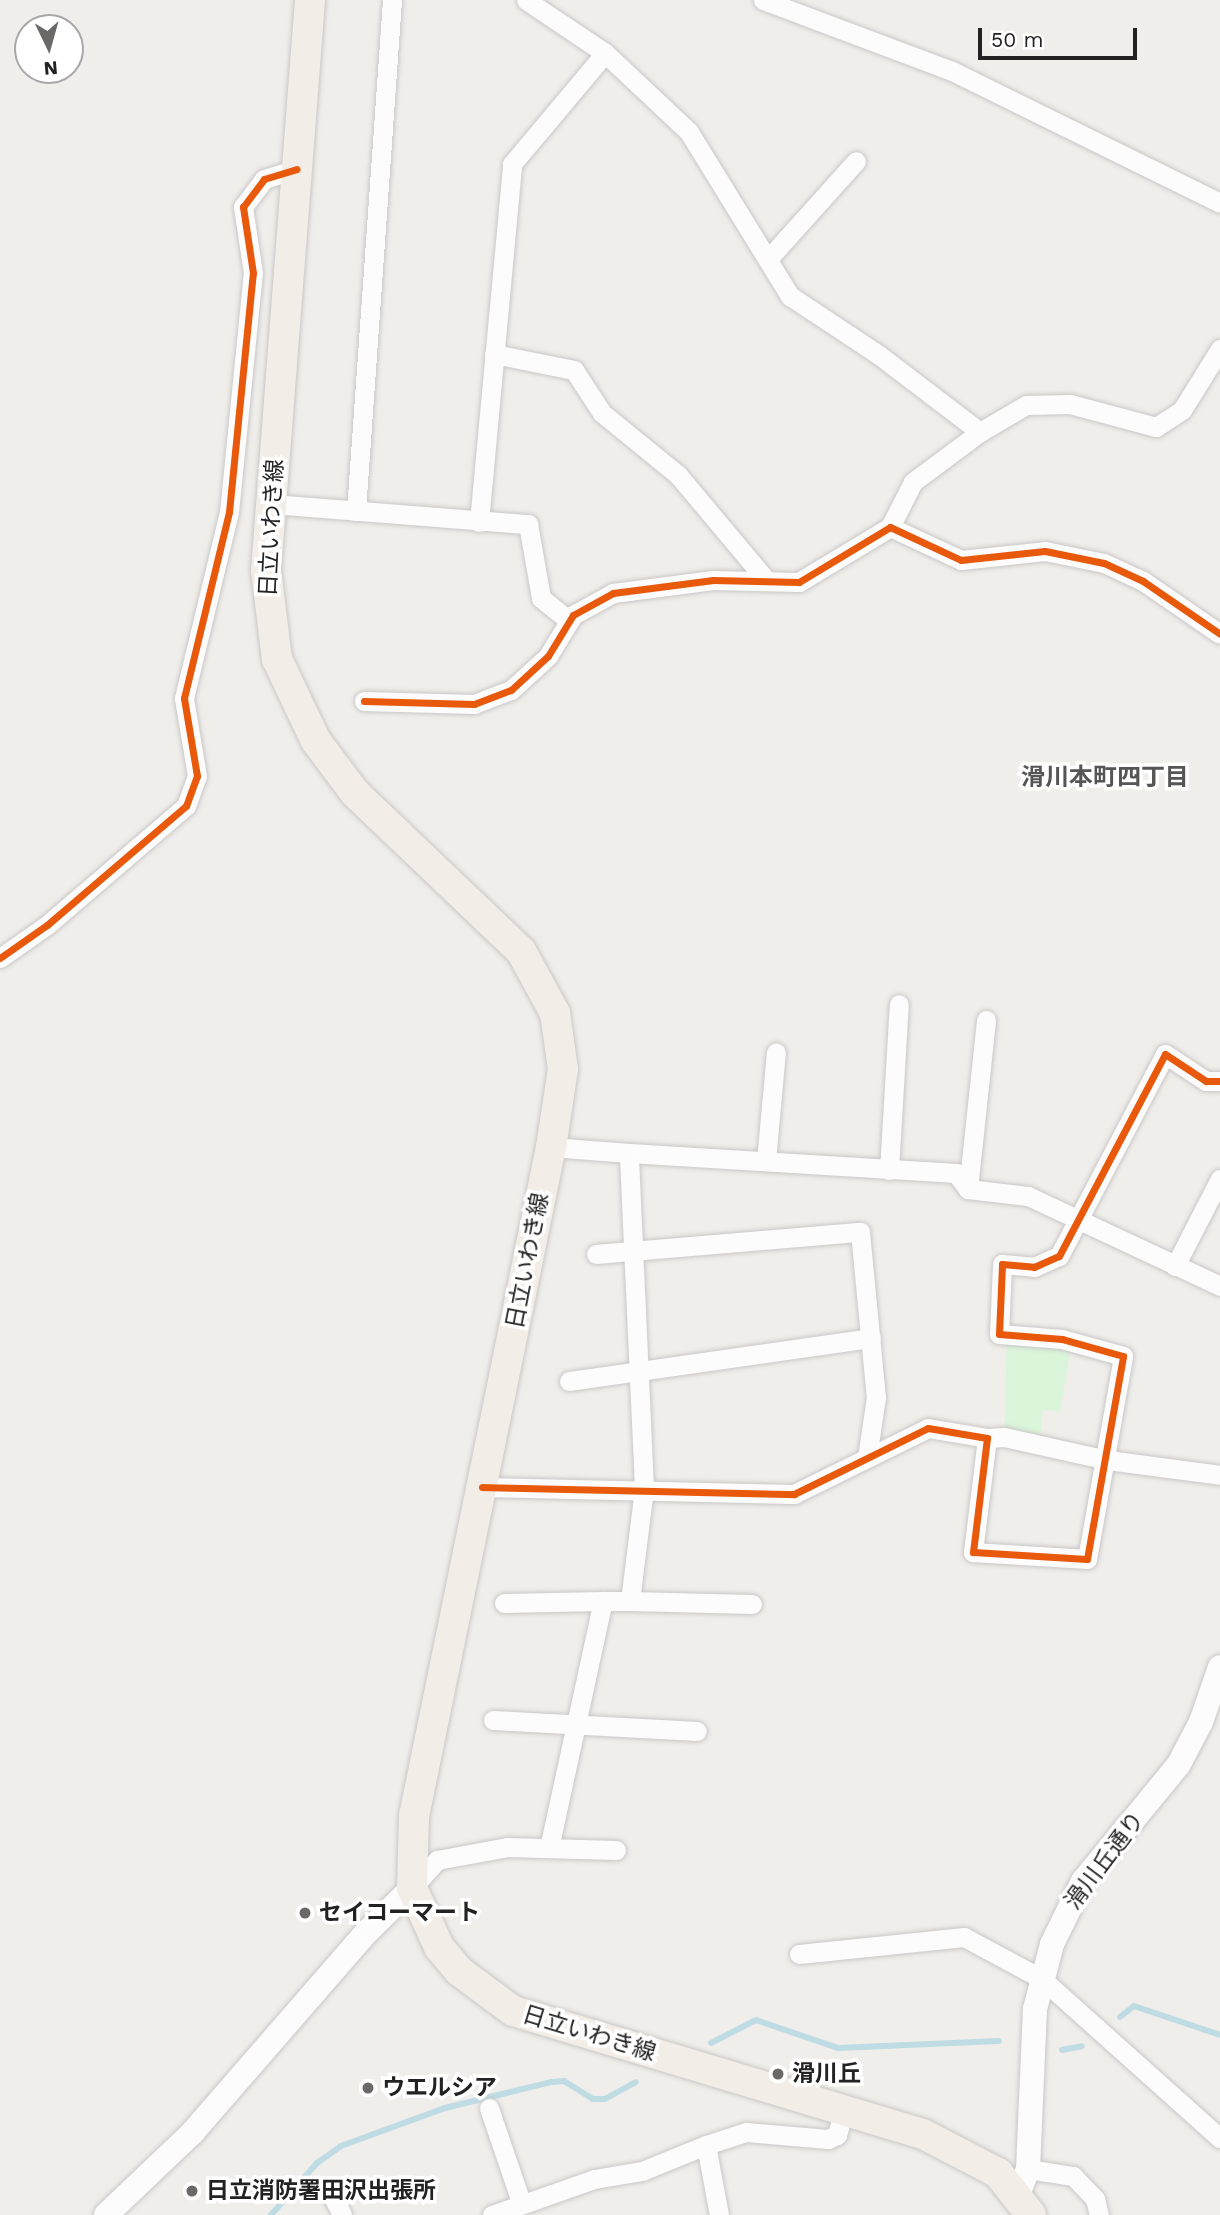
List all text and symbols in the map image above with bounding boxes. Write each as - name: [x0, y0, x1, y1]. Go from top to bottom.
- north arrow: [14, 14, 84, 84]
- scale bar: [982, 14, 1141, 58]
- text: 50 m: [991, 27, 1043, 52]
- text: N: [43, 56, 59, 80]
- street label: 日立いわき線: [255, 458, 289, 598]
- district label: 滑川本町四丁目: [1021, 764, 1189, 792]
- street label: 日立いわき線: [501, 1191, 555, 1331]
- street label: 滑川丘通り: [1059, 1807, 1151, 1915]
- place label: セイコーマート: [319, 1899, 480, 1927]
- marker: セイコーマート: [297, 1905, 313, 1921]
- street label: 日立いわき線: [519, 2001, 659, 2067]
- place label: 滑川丘: [792, 2060, 861, 2088]
- marker: 滑川丘: [770, 2066, 786, 2082]
- place label: ウエルシア: [382, 2074, 497, 2102]
- marker: ウエルシア: [360, 2080, 376, 2096]
- place label: 日立消防署田沢出張所: [206, 2177, 436, 2205]
- marker: 日立消防署田沢出張所: [184, 2183, 200, 2199]

